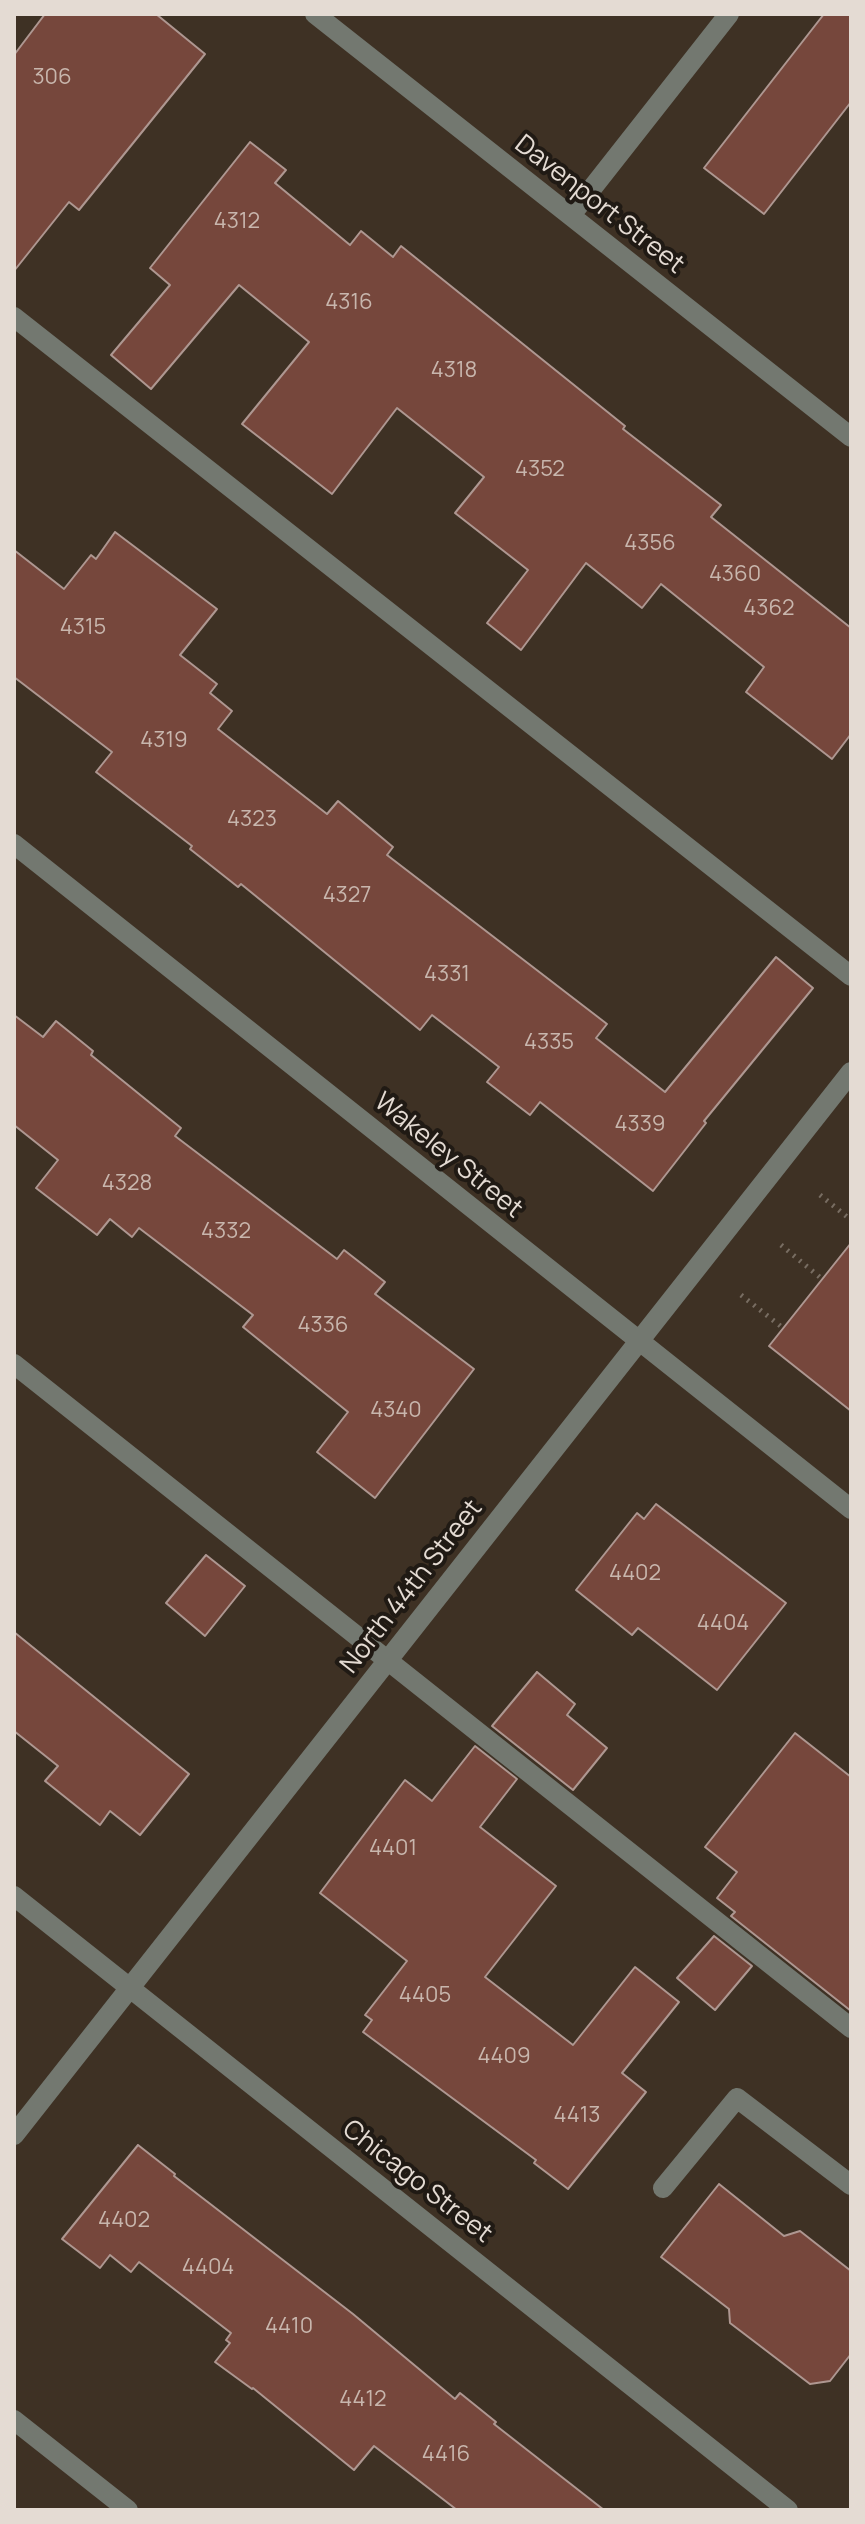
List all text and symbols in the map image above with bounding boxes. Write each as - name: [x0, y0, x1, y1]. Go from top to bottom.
- house number: 306: [32, 65, 72, 91]
- street label: Davenport Street: [508, 129, 690, 281]
- house number: 4312: [214, 209, 260, 235]
- house number: 4316: [325, 290, 373, 316]
- house number: 4318: [431, 358, 477, 384]
- house number: 4352: [515, 457, 565, 483]
- house number: 4356: [624, 531, 676, 557]
- house number: 4360: [709, 562, 761, 588]
- house number: 4362: [743, 596, 795, 622]
- house number: 4315: [60, 615, 106, 641]
- house number: 4319: [140, 728, 188, 754]
- house number: 4323: [227, 807, 277, 833]
- house number: 4327: [323, 883, 371, 909]
- house number: 4331: [424, 962, 470, 988]
- house number: 4335: [524, 1030, 574, 1056]
- street label: Wakeley Street: [368, 1087, 528, 1225]
- house number: 4339: [615, 1112, 665, 1138]
- house number: 4328: [102, 1171, 152, 1197]
- house number: 4332: [201, 1219, 251, 1245]
- house number: 4336: [298, 1313, 348, 1339]
- house number: 4340: [370, 1398, 422, 1424]
- street label: North 44th Street: [334, 1494, 490, 1680]
- house number: 4402: [609, 1561, 661, 1587]
- house number: 4404: [697, 1611, 749, 1637]
- house number: 4401: [369, 1836, 417, 1862]
- house number: 4405: [399, 1983, 451, 2009]
- house number: 4409: [477, 2044, 531, 2070]
- house number: 4413: [554, 2103, 600, 2129]
- street label: Chicago Street: [336, 2114, 498, 2250]
- house number: 4402: [98, 2208, 150, 2234]
- house number: 4404: [182, 2255, 234, 2281]
- house number: 4410: [265, 2314, 313, 2340]
- house number: 4412: [339, 2387, 387, 2413]
- house number: 4416: [422, 2442, 470, 2468]

